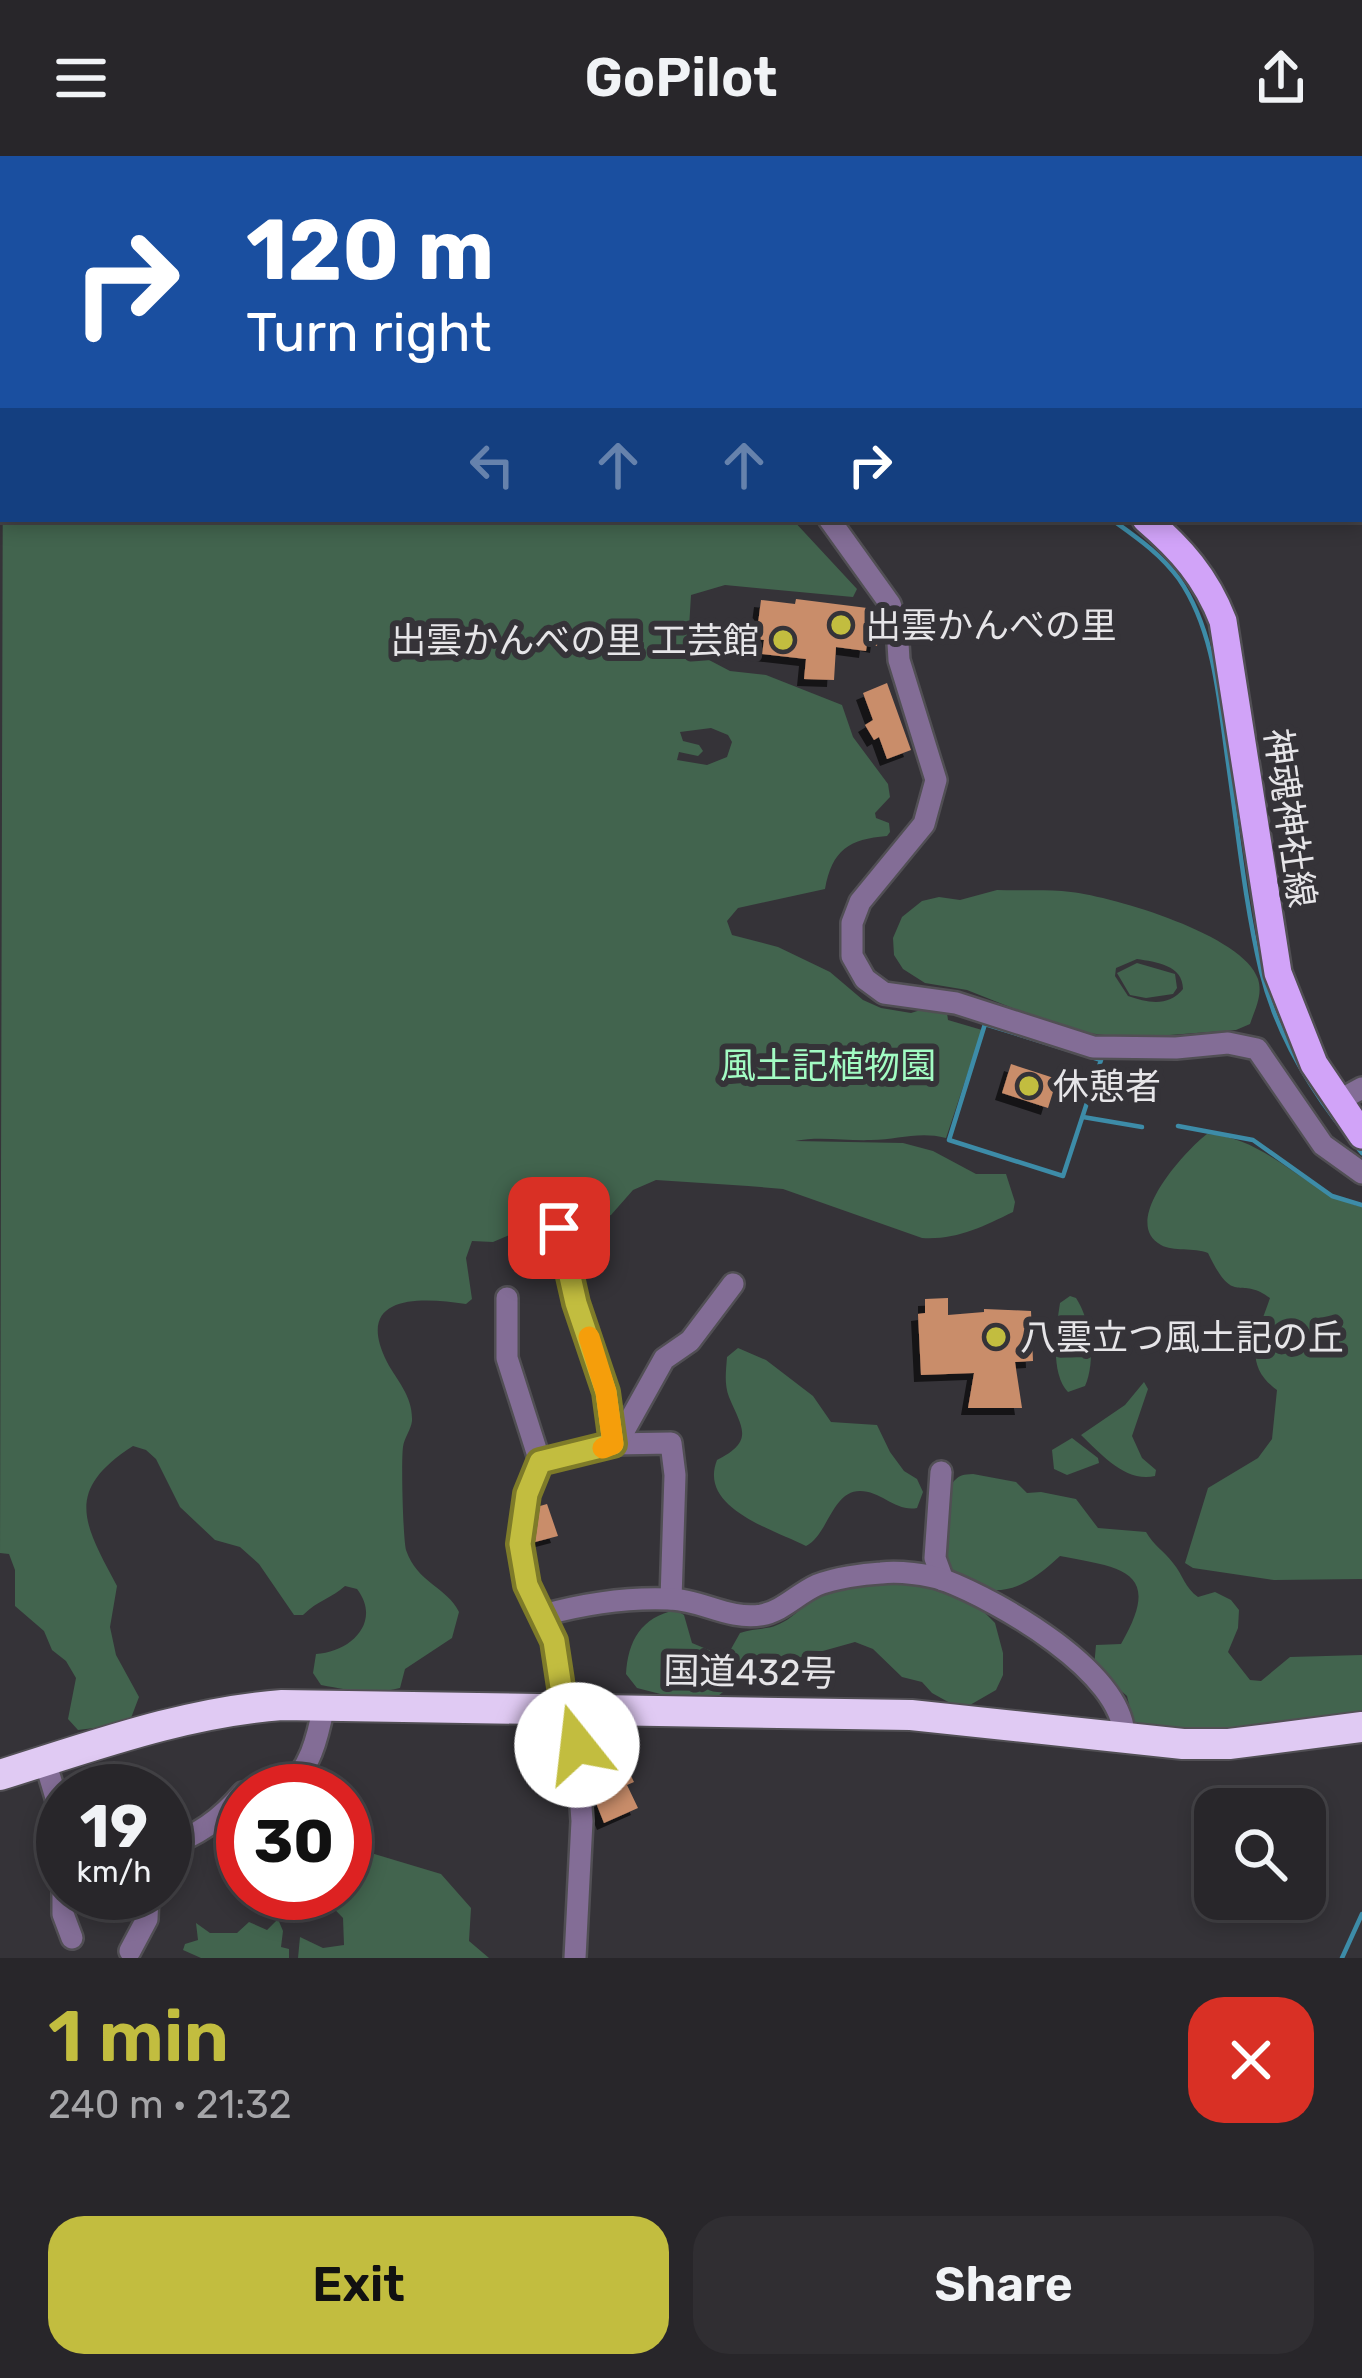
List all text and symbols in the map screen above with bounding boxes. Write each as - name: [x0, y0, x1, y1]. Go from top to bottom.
- icon: menu: [48, 45, 114, 111]
- icon: share: [1248, 45, 1314, 111]
- text: GoPilot: [585, 46, 777, 110]
- text: 120 m: [246, 200, 494, 300]
- icon: right: [48, 204, 204, 360]
- text: Turn right: [246, 301, 491, 365]
- icon: left: [459, 432, 525, 498]
- icon: ahead: [585, 432, 651, 498]
- icon: ahead: [711, 432, 777, 498]
- icon: right: [837, 432, 903, 498]
- place label: 出雲かんべの里: [865, 604, 1117, 647]
- marker: 出雲かんべの里: [828, 612, 854, 638]
- place label: 出雲かんべの里 工芸館: [390, 619, 759, 662]
- marker: 出雲かんべの里 工芸館: [770, 627, 796, 653]
- street label: 神魂神社線: [1256, 726, 1324, 910]
- park label: 風土記植物園: [720, 1044, 936, 1087]
- place label: 休憩者: [1053, 1065, 1161, 1108]
- marker: 休憩者: [1016, 1073, 1042, 1099]
- pin: [508, 1177, 610, 1279]
- icon: arrive: [526, 1195, 592, 1261]
- place label: 八雲立つ風土記の丘: [1020, 1316, 1344, 1359]
- marker: 八雲立つ風土記の丘: [983, 1324, 1009, 1350]
- street label: 国道432号: [663, 1649, 837, 1695]
- position arrow: [514, 1682, 640, 1808]
- speed limit sign: 30: [216, 1764, 372, 1920]
- map controls: [1194, 1788, 1326, 1920]
- button: search: [1194, 1788, 1326, 1920]
- text: 19: [80, 1791, 148, 1862]
- text: km/h: [77, 1854, 151, 1890]
- text: 1 min: [48, 1994, 229, 2079]
- button: close: [1188, 1997, 1314, 2123]
- text: 240 m · 21:32: [48, 2082, 292, 2128]
- button: Exit: [48, 2216, 669, 2354]
- button: Share: [693, 2216, 1314, 2354]

